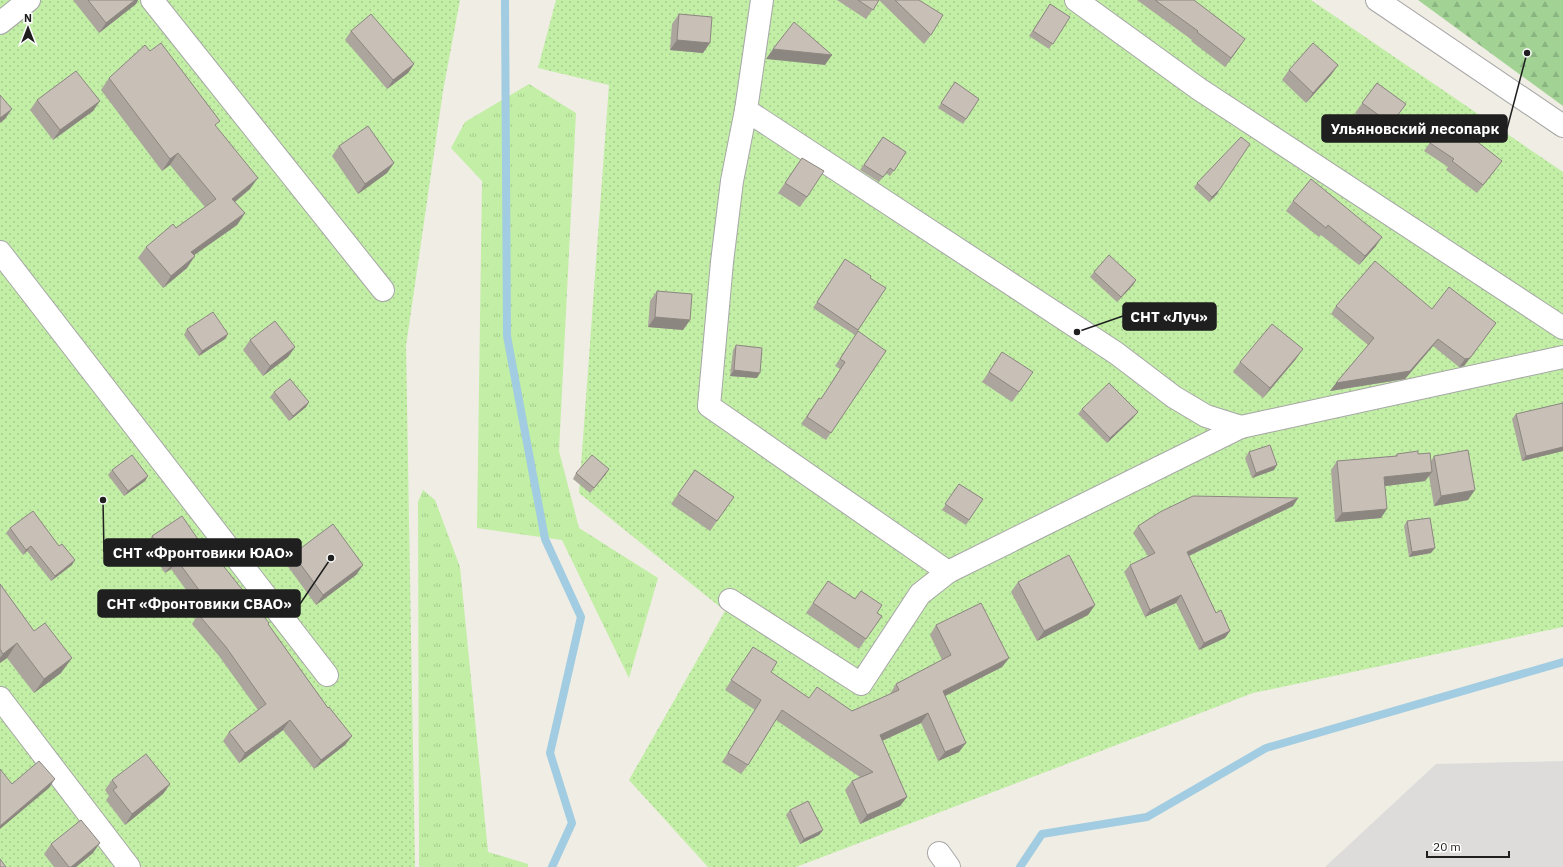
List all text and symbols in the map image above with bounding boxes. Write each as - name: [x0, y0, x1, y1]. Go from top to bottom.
- north arrow: [8, 8, 48, 48]
- text: N: [24, 11, 32, 25]
- callout: Ульяновский лесопарк: [1322, 115, 1507, 142]
- text: Ульяновский лесопарк: [1331, 119, 1499, 138]
- callout: СНТ «Луч»: [1123, 303, 1216, 330]
- text: СНТ «Луч»: [1130, 307, 1208, 326]
- callout: СНТ «Фронтовики ЮАО»: [104, 539, 301, 566]
- text: СНТ «Фронтовики ЮАО»: [113, 543, 293, 562]
- callout: СНТ «Фронтовики СВАО»: [98, 590, 300, 617]
- text: СНТ «Фронтовики СВАО»: [106, 594, 292, 613]
- scale bar: [1427, 833, 1509, 859]
- text: 20 m: [1433, 839, 1461, 854]

